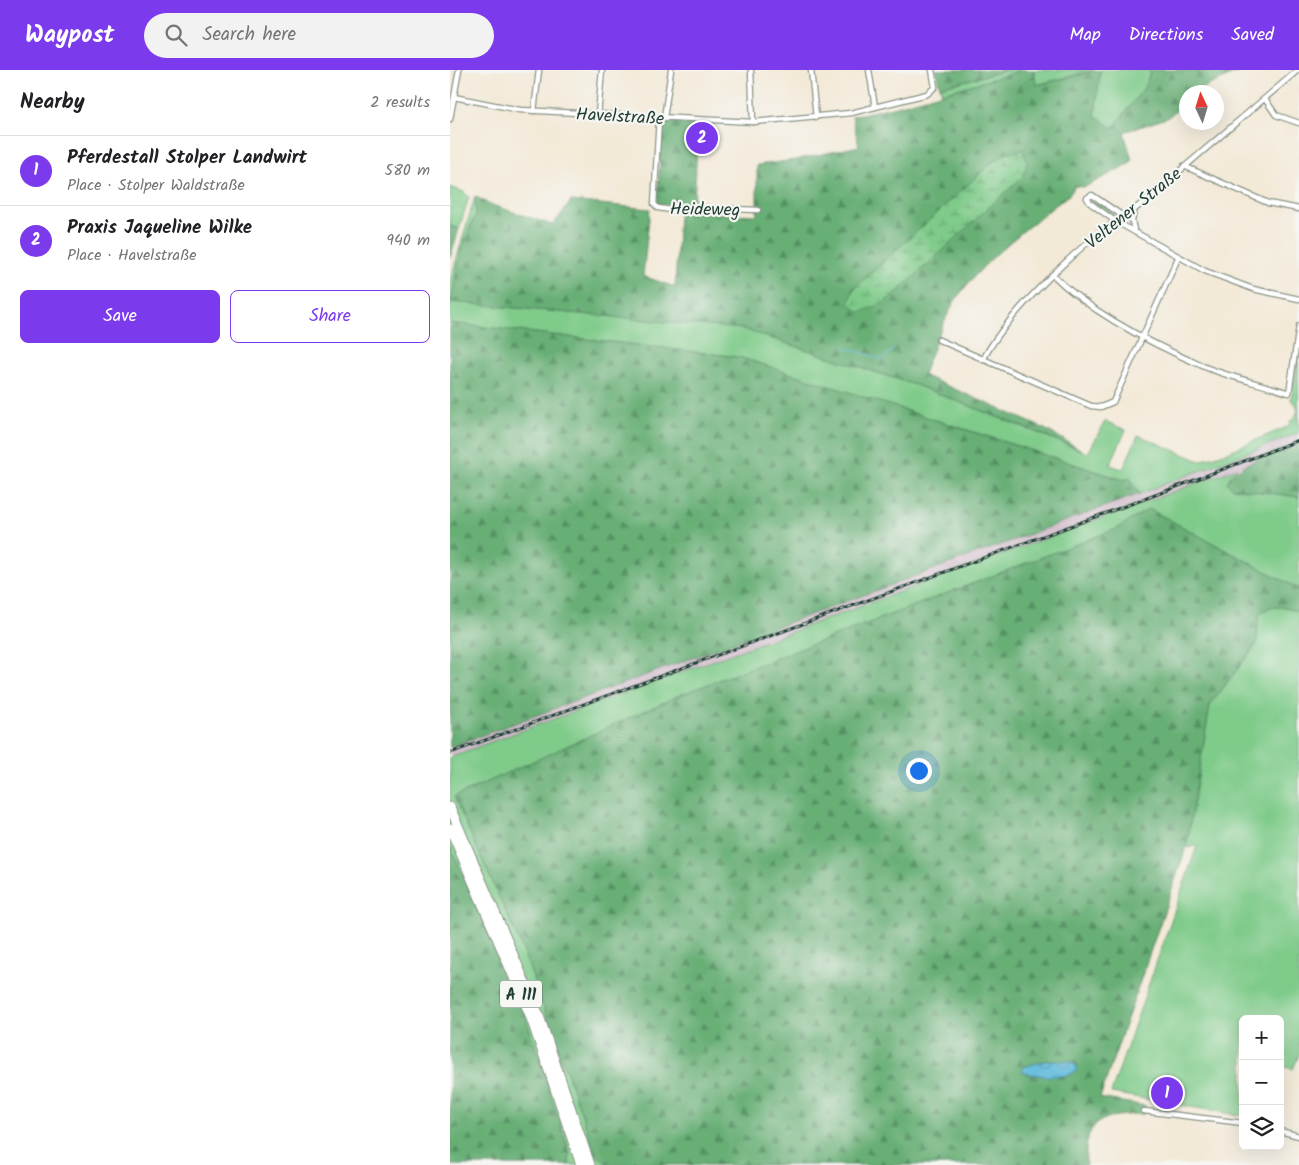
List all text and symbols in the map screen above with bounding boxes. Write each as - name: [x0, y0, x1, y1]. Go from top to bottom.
- search box: [144, 13, 494, 58]
- text: Waypost: [25, 16, 114, 55]
- text: Search here: [202, 20, 296, 50]
- icon: search: [162, 21, 190, 49]
- text: Map: [1069, 21, 1101, 50]
- text: Directions: [1129, 21, 1203, 50]
- text: Saved: [1231, 21, 1274, 50]
- north arrow: [1179, 85, 1224, 130]
- text: Nearby: [20, 86, 85, 119]
- text: 2 results: [370, 90, 430, 115]
- street label: Havelstraße: [575, 101, 665, 134]
- pin: 2: [686, 119, 718, 157]
- text: Pferdestall Stolper Landwirt: [67, 143, 307, 173]
- text: 1: [34, 158, 38, 183]
- text: 580 m: [385, 158, 430, 183]
- street label: Veltener Straße: [1079, 161, 1189, 257]
- text: Place · Stolper Waldstraße: [67, 173, 245, 198]
- street label: Heideweg: [670, 195, 740, 226]
- text: Praxis Jaqueline Wilke: [67, 213, 252, 243]
- text: 2: [31, 228, 41, 253]
- text: 940 m: [386, 228, 430, 253]
- text: Place · Havelstraße: [67, 243, 197, 268]
- button: Save: [20, 290, 220, 343]
- button: Share: [230, 290, 430, 343]
- your location: [906, 758, 932, 784]
- road number: A 111: [500, 981, 542, 1008]
- map controls: [1239, 1015, 1284, 1150]
- button: +: [1239, 1015, 1284, 1060]
- button: −: [1239, 1060, 1284, 1105]
- pin: 1: [1151, 1074, 1183, 1112]
- button: layers: [1239, 1105, 1284, 1150]

